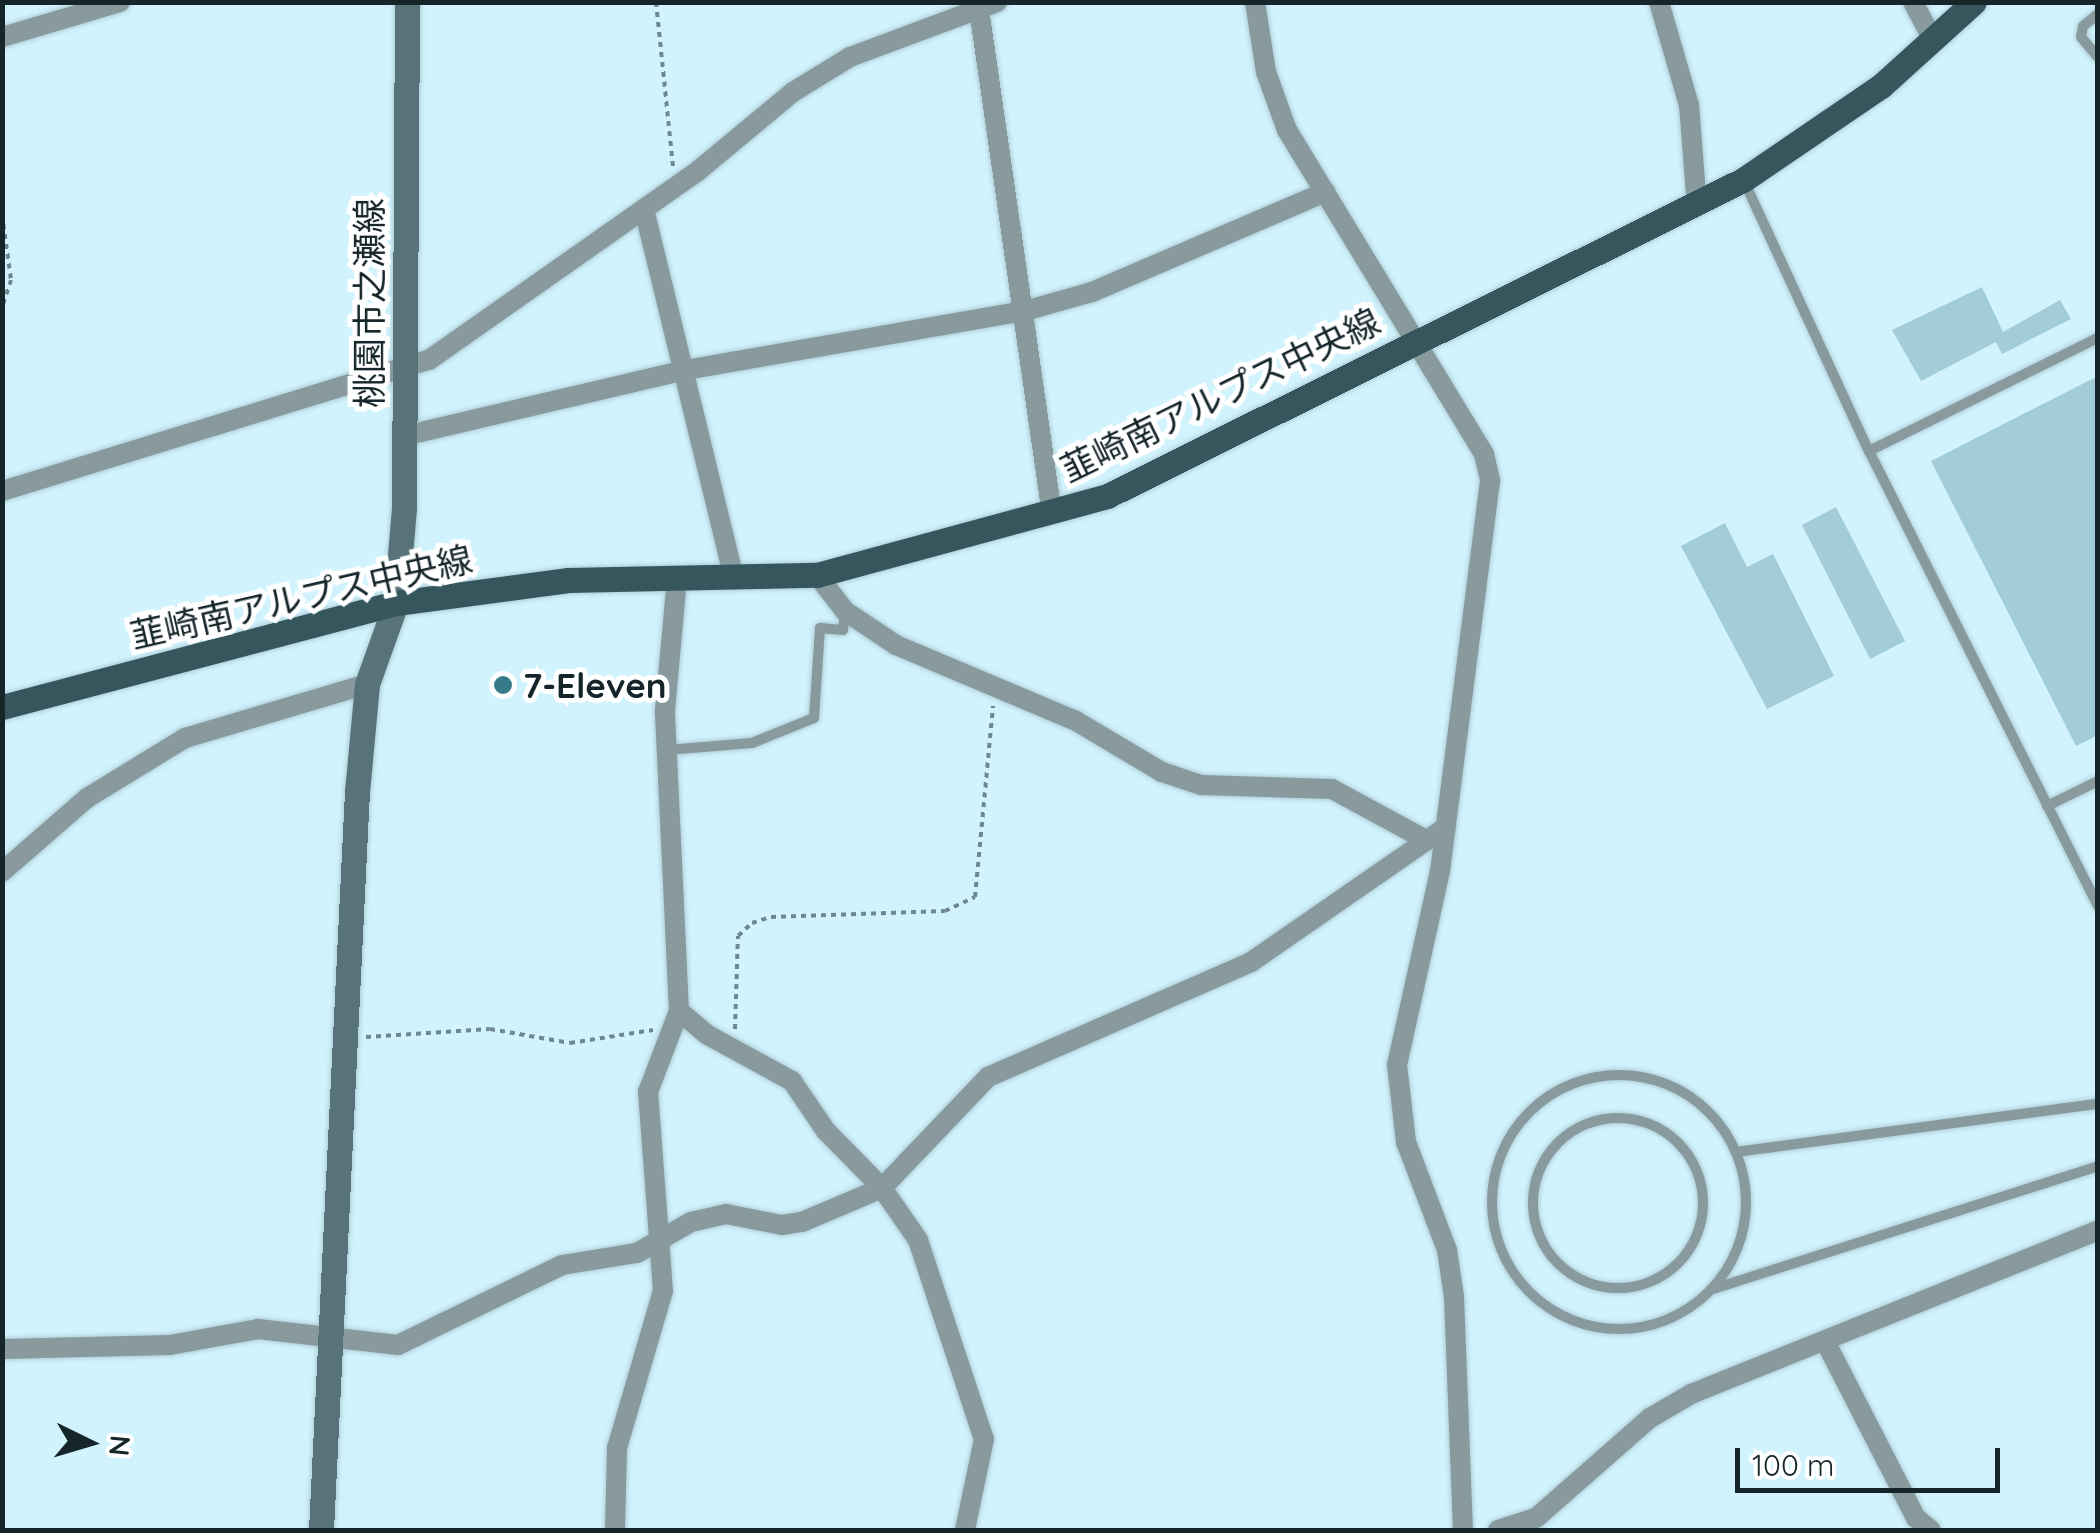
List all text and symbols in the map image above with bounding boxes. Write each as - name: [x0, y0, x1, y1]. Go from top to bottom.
- street label: 桃園市之瀬線: [348, 198, 390, 408]
- street label: 韮崎南アルプス中央線: [1054, 299, 1386, 491]
- street label: 韮崎南アルプス中央線: [126, 537, 476, 657]
- place label: 7-Eleven: [523, 664, 667, 706]
- marker: 7-Eleven: [492, 674, 514, 696]
- north arrow: [40, 1393, 140, 1493]
- scale bar: [1740, 1428, 2005, 1490]
- text: N: [102, 1434, 139, 1457]
- text: 100 m: [1752, 1446, 1834, 1484]

